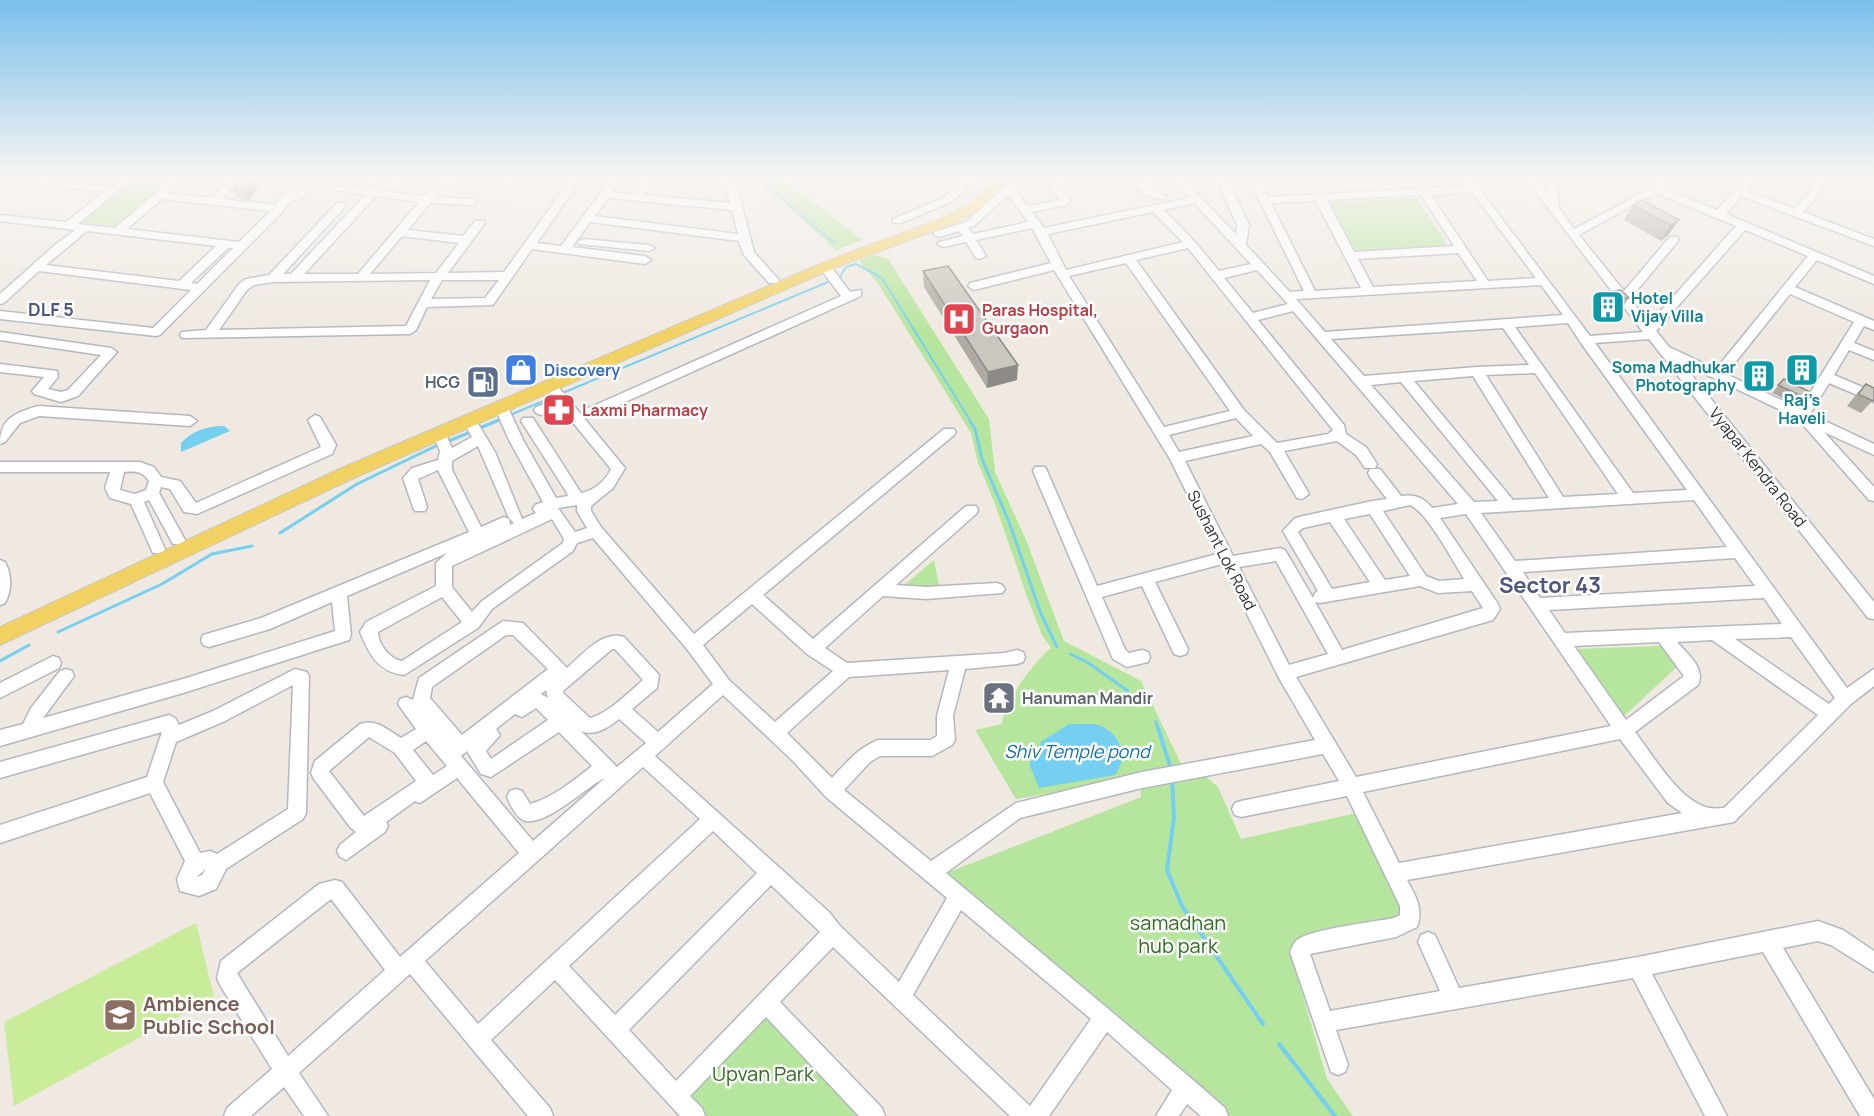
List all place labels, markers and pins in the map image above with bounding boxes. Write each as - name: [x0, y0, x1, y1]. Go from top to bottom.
- place label: Hotel Vijay Villa: [1631, 287, 1704, 327]
- building icon: Hotel Vijay Villa: [1590, 289, 1626, 325]
- place label: Paras Hospital, Gurgaon: [982, 299, 1098, 339]
- hospital icon: Paras Hospital, Gurgaon: [941, 301, 977, 337]
- shop icon: Discovery: [503, 352, 539, 388]
- building icon: Raj’s Haveli: [1784, 352, 1820, 388]
- place label: Soma Madhukar Photography: [1612, 356, 1736, 396]
- building icon: Soma Madhukar Photography: [1741, 358, 1777, 394]
- place label: Discovery: [544, 359, 620, 381]
- fuel station icon: HCG: [465, 364, 501, 400]
- place label: HCG: [425, 371, 460, 393]
- place label: Raj’s Haveli: [1778, 389, 1826, 429]
- pharmacy icon: Laxmi Pharmacy: [541, 392, 577, 428]
- place label: Laxmi Pharmacy: [582, 399, 708, 421]
- temple icon: Hanuman Mandir: [981, 680, 1017, 716]
- place label: Hanuman Mandir: [1022, 687, 1153, 709]
- place label: Ambience Public School: [143, 990, 275, 1040]
- school or university icon: Ambience Public School: [102, 997, 138, 1033]

